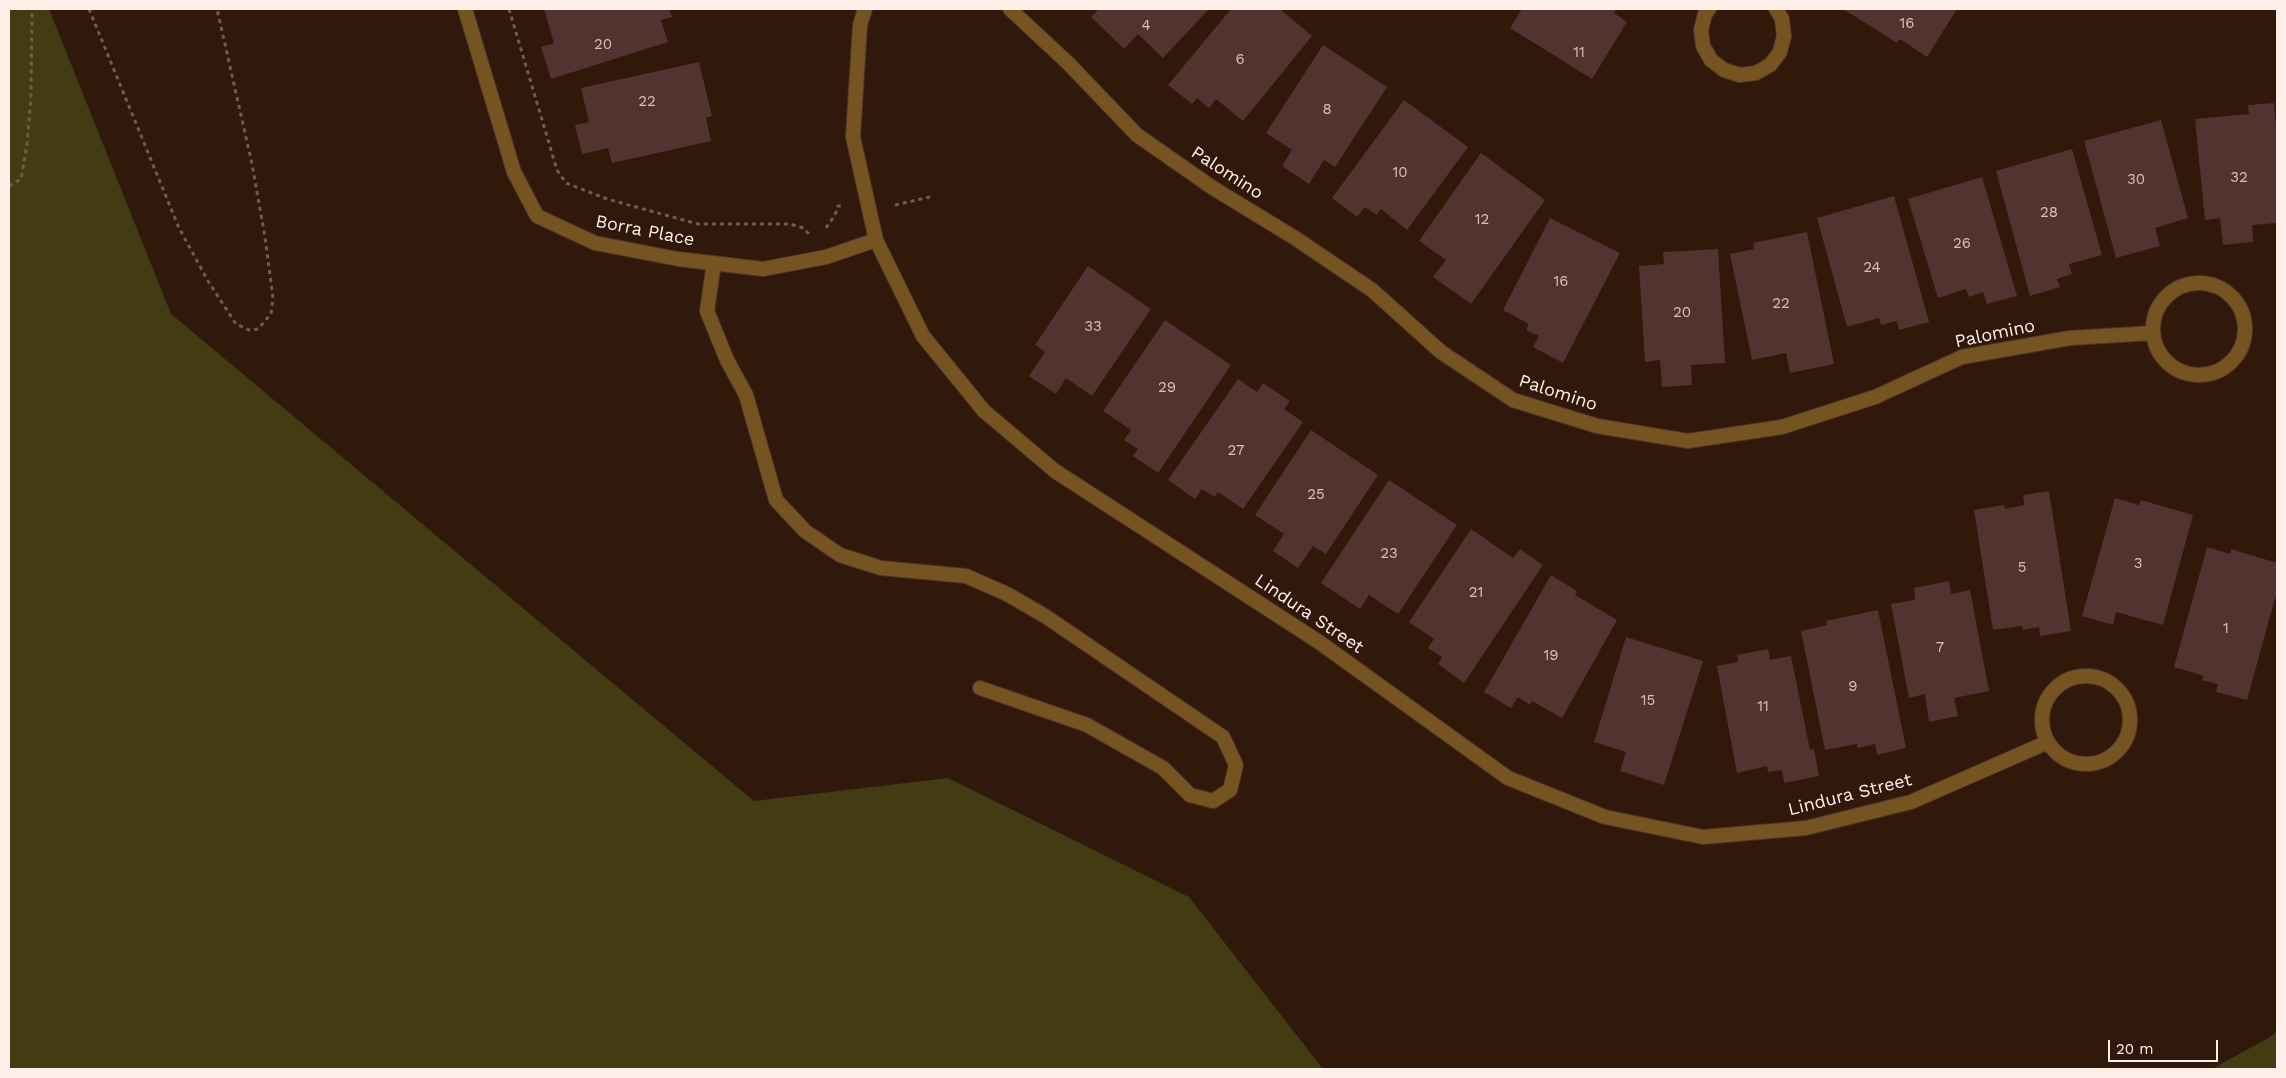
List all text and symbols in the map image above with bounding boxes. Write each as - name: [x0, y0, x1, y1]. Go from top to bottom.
- house number: 16: [1900, 15, 1914, 33]
- house number: 4: [1141, 17, 1151, 35]
- house number: 20: [594, 36, 612, 54]
- house number: 11: [1573, 44, 1585, 62]
- house number: 6: [1235, 51, 1245, 69]
- house number: 22: [638, 93, 656, 111]
- house number: 8: [1322, 101, 1332, 119]
- street label: Palomino: [1187, 142, 1267, 204]
- house number: 10: [1392, 164, 1408, 182]
- house number: 32: [2230, 169, 2248, 187]
- house number: 30: [2127, 171, 2145, 189]
- house number: 28: [2040, 204, 2058, 222]
- street label: Borra Place: [594, 211, 696, 251]
- house number: 12: [1475, 211, 1489, 229]
- house number: 26: [1953, 235, 1971, 253]
- house number: 24: [1863, 259, 1881, 277]
- house number: 16: [1554, 273, 1568, 291]
- house number: 22: [1772, 295, 1790, 313]
- house number: 20: [1673, 304, 1691, 322]
- street label: Palomino: [1953, 315, 2037, 353]
- house number: 33: [1084, 318, 1102, 336]
- street label: Palomino: [1516, 370, 1600, 416]
- house number: 29: [1158, 379, 1176, 397]
- house number: 27: [1228, 442, 1244, 460]
- house number: 25: [1307, 486, 1325, 504]
- house number: 23: [1380, 545, 1398, 563]
- house number: 3: [2134, 555, 2142, 573]
- house number: 5: [2018, 559, 2026, 577]
- street label: Lindura Street: [1250, 570, 1368, 658]
- house number: 21: [1469, 584, 1483, 602]
- house number: 1: [2223, 620, 2229, 638]
- house number: 7: [1936, 639, 1944, 657]
- house number: 19: [1543, 647, 1559, 665]
- house number: 9: [1848, 678, 1858, 696]
- house number: 15: [1641, 692, 1655, 710]
- house number: 11: [1757, 698, 1769, 716]
- street label: Lindura Street: [1786, 769, 1914, 821]
- scale bar: [2111, 1030, 2221, 1062]
- text: 20 m: [2116, 1040, 2154, 1058]

